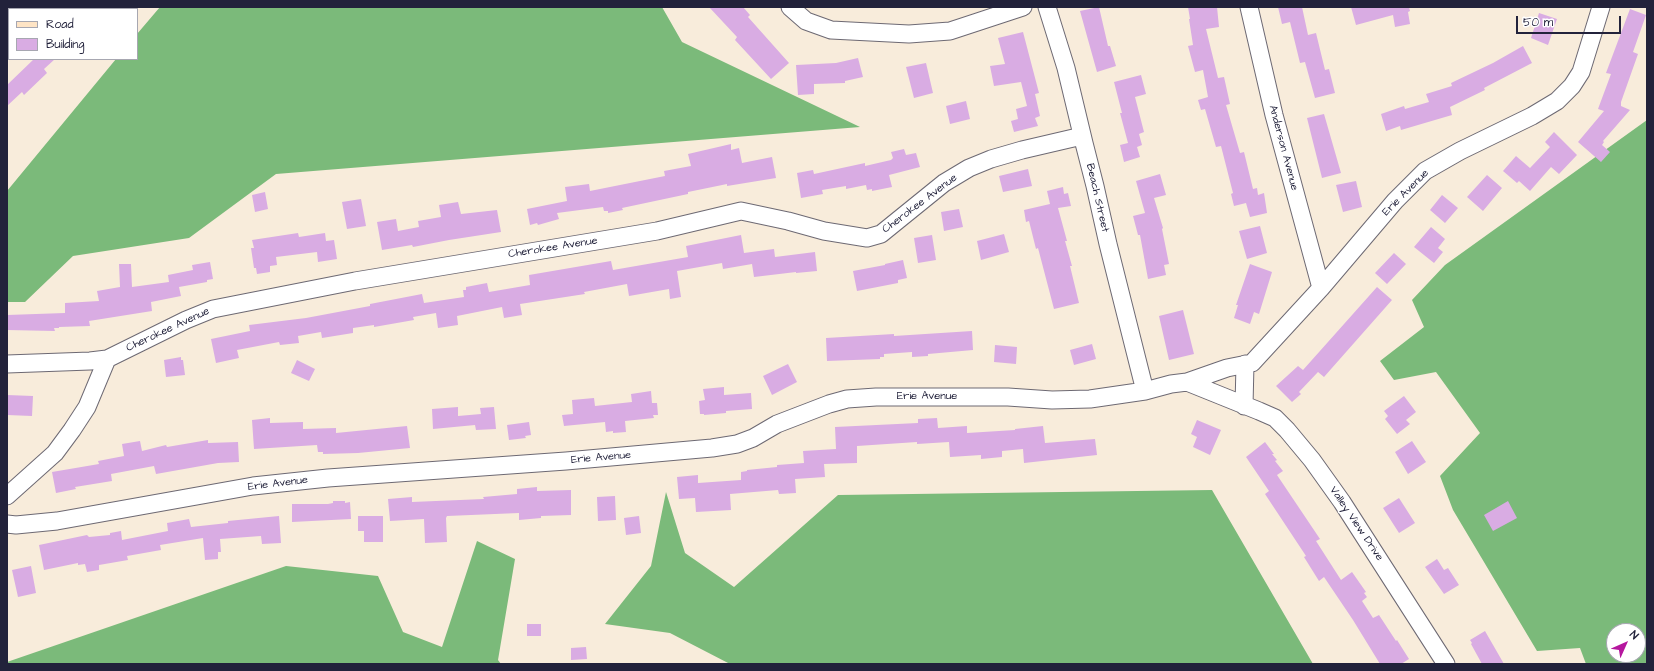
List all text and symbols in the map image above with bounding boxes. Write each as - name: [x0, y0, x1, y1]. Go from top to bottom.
- legend: [8, 8, 138, 60]
- scale bar: [1518, 8, 1623, 34]
- text: 50 m: [1523, 14, 1553, 31]
- text: Road: [46, 16, 74, 33]
- text: Building: [46, 36, 84, 53]
- street label: Anderson Avenue: [1265, 104, 1301, 192]
- street label: Beach Street: [1083, 162, 1111, 234]
- street label: Erie Avenue: [1380, 167, 1432, 219]
- street label: Cherokee Avenue: [880, 172, 960, 236]
- street label: Cherokee Avenue: [507, 234, 599, 262]
- street label: Cherokee Avenue: [124, 305, 212, 355]
- street label: Erie Avenue: [897, 390, 957, 404]
- street label: Erie Avenue: [570, 449, 632, 467]
- street label: Erie Avenue: [247, 474, 309, 494]
- street label: Valley View Drive: [1326, 484, 1386, 564]
- north arrow: [1606, 623, 1646, 663]
- text: N: [1626, 627, 1642, 643]

